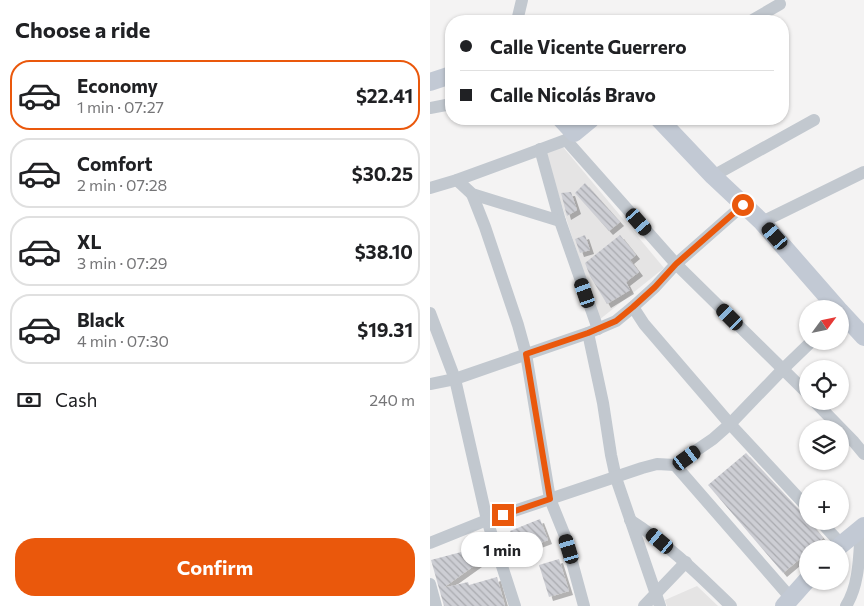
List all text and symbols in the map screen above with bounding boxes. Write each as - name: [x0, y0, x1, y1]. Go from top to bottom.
- text: Choose a ride: [15, 16, 150, 43]
- text: Calle Vicente Guerrero: [490, 35, 687, 58]
- icon: car: [17, 73, 62, 118]
- text: Economy: [77, 74, 158, 97]
- text: Calle Nicolás Bravo: [490, 83, 656, 106]
- text: $22.41: [356, 84, 413, 107]
- text: 1 min · 07:27: [77, 97, 164, 116]
- icon: car: [17, 151, 62, 196]
- text: Comfort: [77, 152, 153, 175]
- text: $30.25: [352, 162, 413, 185]
- text: 2 min · 07:28: [77, 175, 167, 194]
- route start: [732, 194, 754, 216]
- car: [623, 206, 654, 238]
- car: [759, 220, 790, 252]
- icon: car: [17, 229, 62, 274]
- text: XL: [77, 230, 102, 253]
- text: $38.10: [355, 240, 413, 263]
- text: 3 min · 07:29: [77, 253, 167, 272]
- car: [573, 276, 596, 310]
- north arrow: [799, 300, 849, 350]
- map controls: [799, 300, 849, 590]
- car: [714, 301, 745, 333]
- icon: car: [17, 307, 62, 352]
- text: Black: [77, 308, 125, 331]
- text: $19.31: [357, 318, 413, 341]
- text: 4 min · 07:30: [77, 331, 169, 350]
- button: locate: [799, 360, 849, 410]
- icon: cash: [15, 386, 43, 414]
- text: Cash: [55, 388, 97, 411]
- text: 240 m: [369, 390, 415, 409]
- button: layers: [799, 420, 849, 470]
- car: [670, 443, 703, 473]
- button: +: [799, 480, 849, 530]
- route end: [492, 504, 514, 526]
- car: [643, 526, 676, 556]
- callout: 1 min: [462, 532, 544, 568]
- car: [557, 532, 580, 566]
- button: Confirm: [15, 538, 415, 596]
- text: 1 min: [483, 540, 521, 559]
- button: −: [799, 540, 849, 590]

